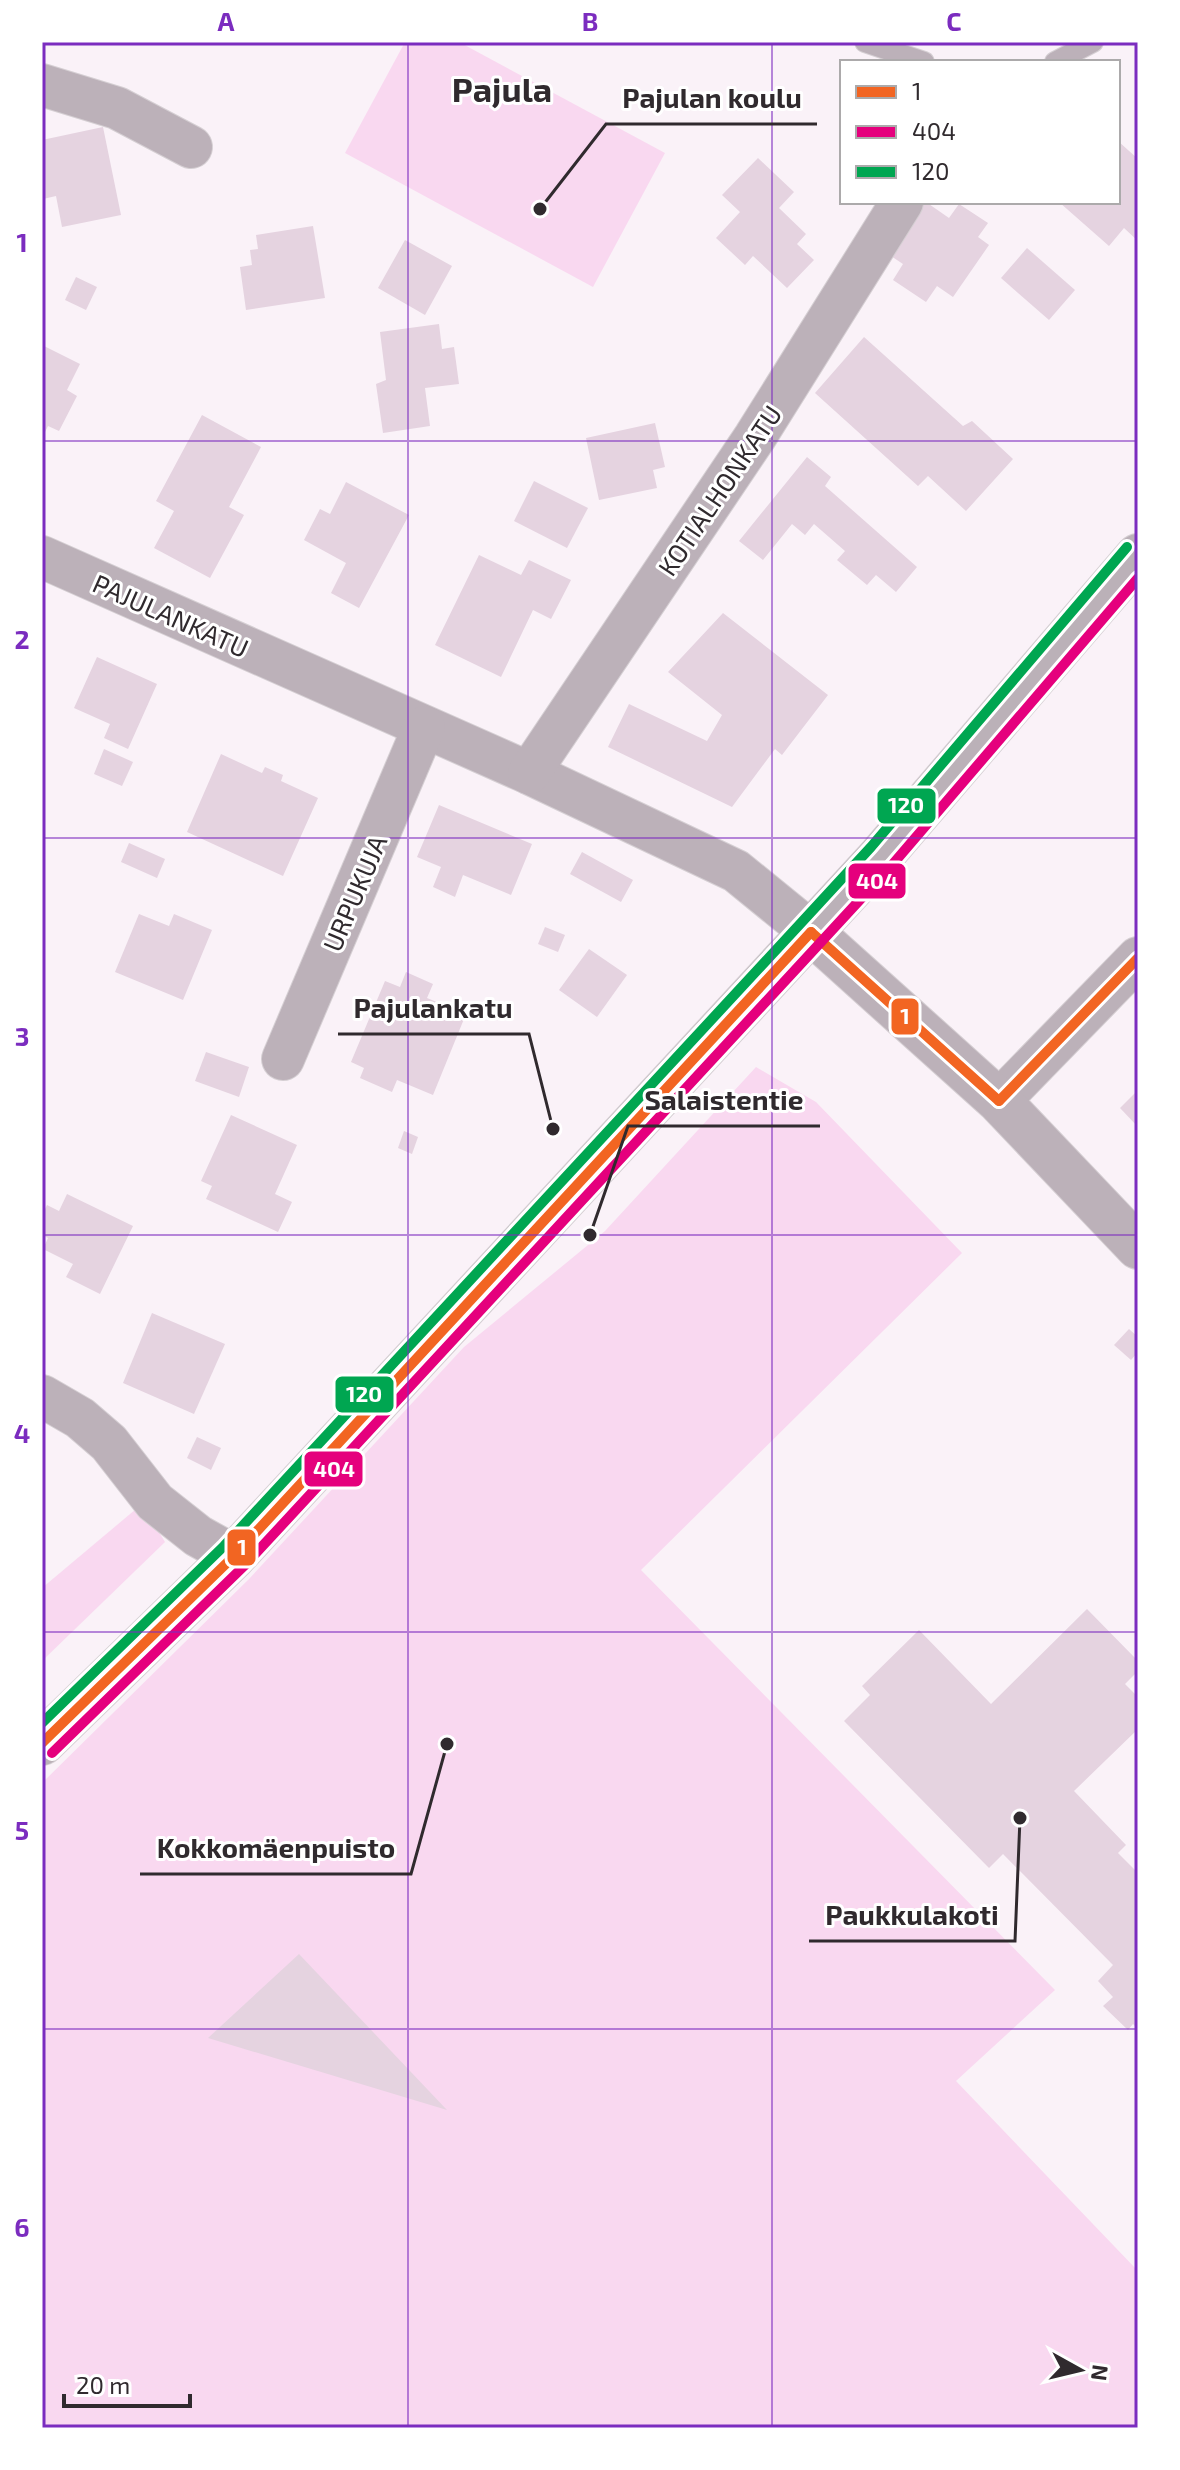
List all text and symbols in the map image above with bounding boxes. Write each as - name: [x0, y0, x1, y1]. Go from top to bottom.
- text: A: [218, 5, 235, 36]
- text: B: [582, 5, 598, 36]
- text: C: [946, 5, 962, 36]
- legend: [840, 60, 1120, 204]
- district label: Pajula: [452, 68, 552, 109]
- callout: Pajulan koulu: [606, 72, 817, 124]
- text: 1: [912, 76, 922, 105]
- text: Pajulan koulu: [622, 80, 802, 114]
- text: 404: [912, 116, 956, 145]
- text: 120: [912, 156, 950, 185]
- text: 1: [16, 226, 28, 257]
- street label: KOTIALHONKATU: [651, 399, 787, 581]
- street label: PAJULANKATU: [88, 567, 254, 663]
- text: 2: [14, 623, 30, 654]
- line badge: 120: [876, 787, 937, 825]
- text: 120: [888, 791, 924, 817]
- street label: URPUKUJA: [316, 830, 392, 956]
- line badge: 404: [847, 862, 907, 900]
- text: 404: [856, 867, 898, 893]
- callout: Pajulankatu: [338, 982, 529, 1034]
- text: Pajulankatu: [353, 990, 513, 1024]
- line badge: 1: [890, 997, 920, 1036]
- text: 1: [900, 1002, 910, 1028]
- text: 3: [15, 1020, 29, 1051]
- callout: Salaistentie: [628, 1074, 820, 1126]
- text: Salaistentie: [644, 1082, 804, 1116]
- line badge: 120: [334, 1375, 395, 1414]
- text: 120: [346, 1380, 382, 1406]
- text: 4: [14, 1417, 30, 1448]
- line badge: 404: [303, 1450, 364, 1488]
- text: 404: [313, 1455, 355, 1481]
- line badge: 1: [226, 1528, 257, 1567]
- text: 1: [237, 1533, 247, 1559]
- text: 5: [15, 1814, 29, 1845]
- callout: Kokkomäenpuisto: [140, 1822, 411, 1874]
- text: Kokkomäenpuisto: [157, 1830, 395, 1864]
- callout: Paukkulakoti: [809, 1889, 1015, 1941]
- text: Paukkulakoti: [825, 1897, 999, 1931]
- text: 6: [14, 2211, 30, 2242]
- north arrow: [1040, 2330, 1120, 2410]
- scale bar: [64, 2358, 190, 2408]
- text: N: [1087, 2363, 1115, 2383]
- text: 20 m: [76, 2370, 130, 2399]

